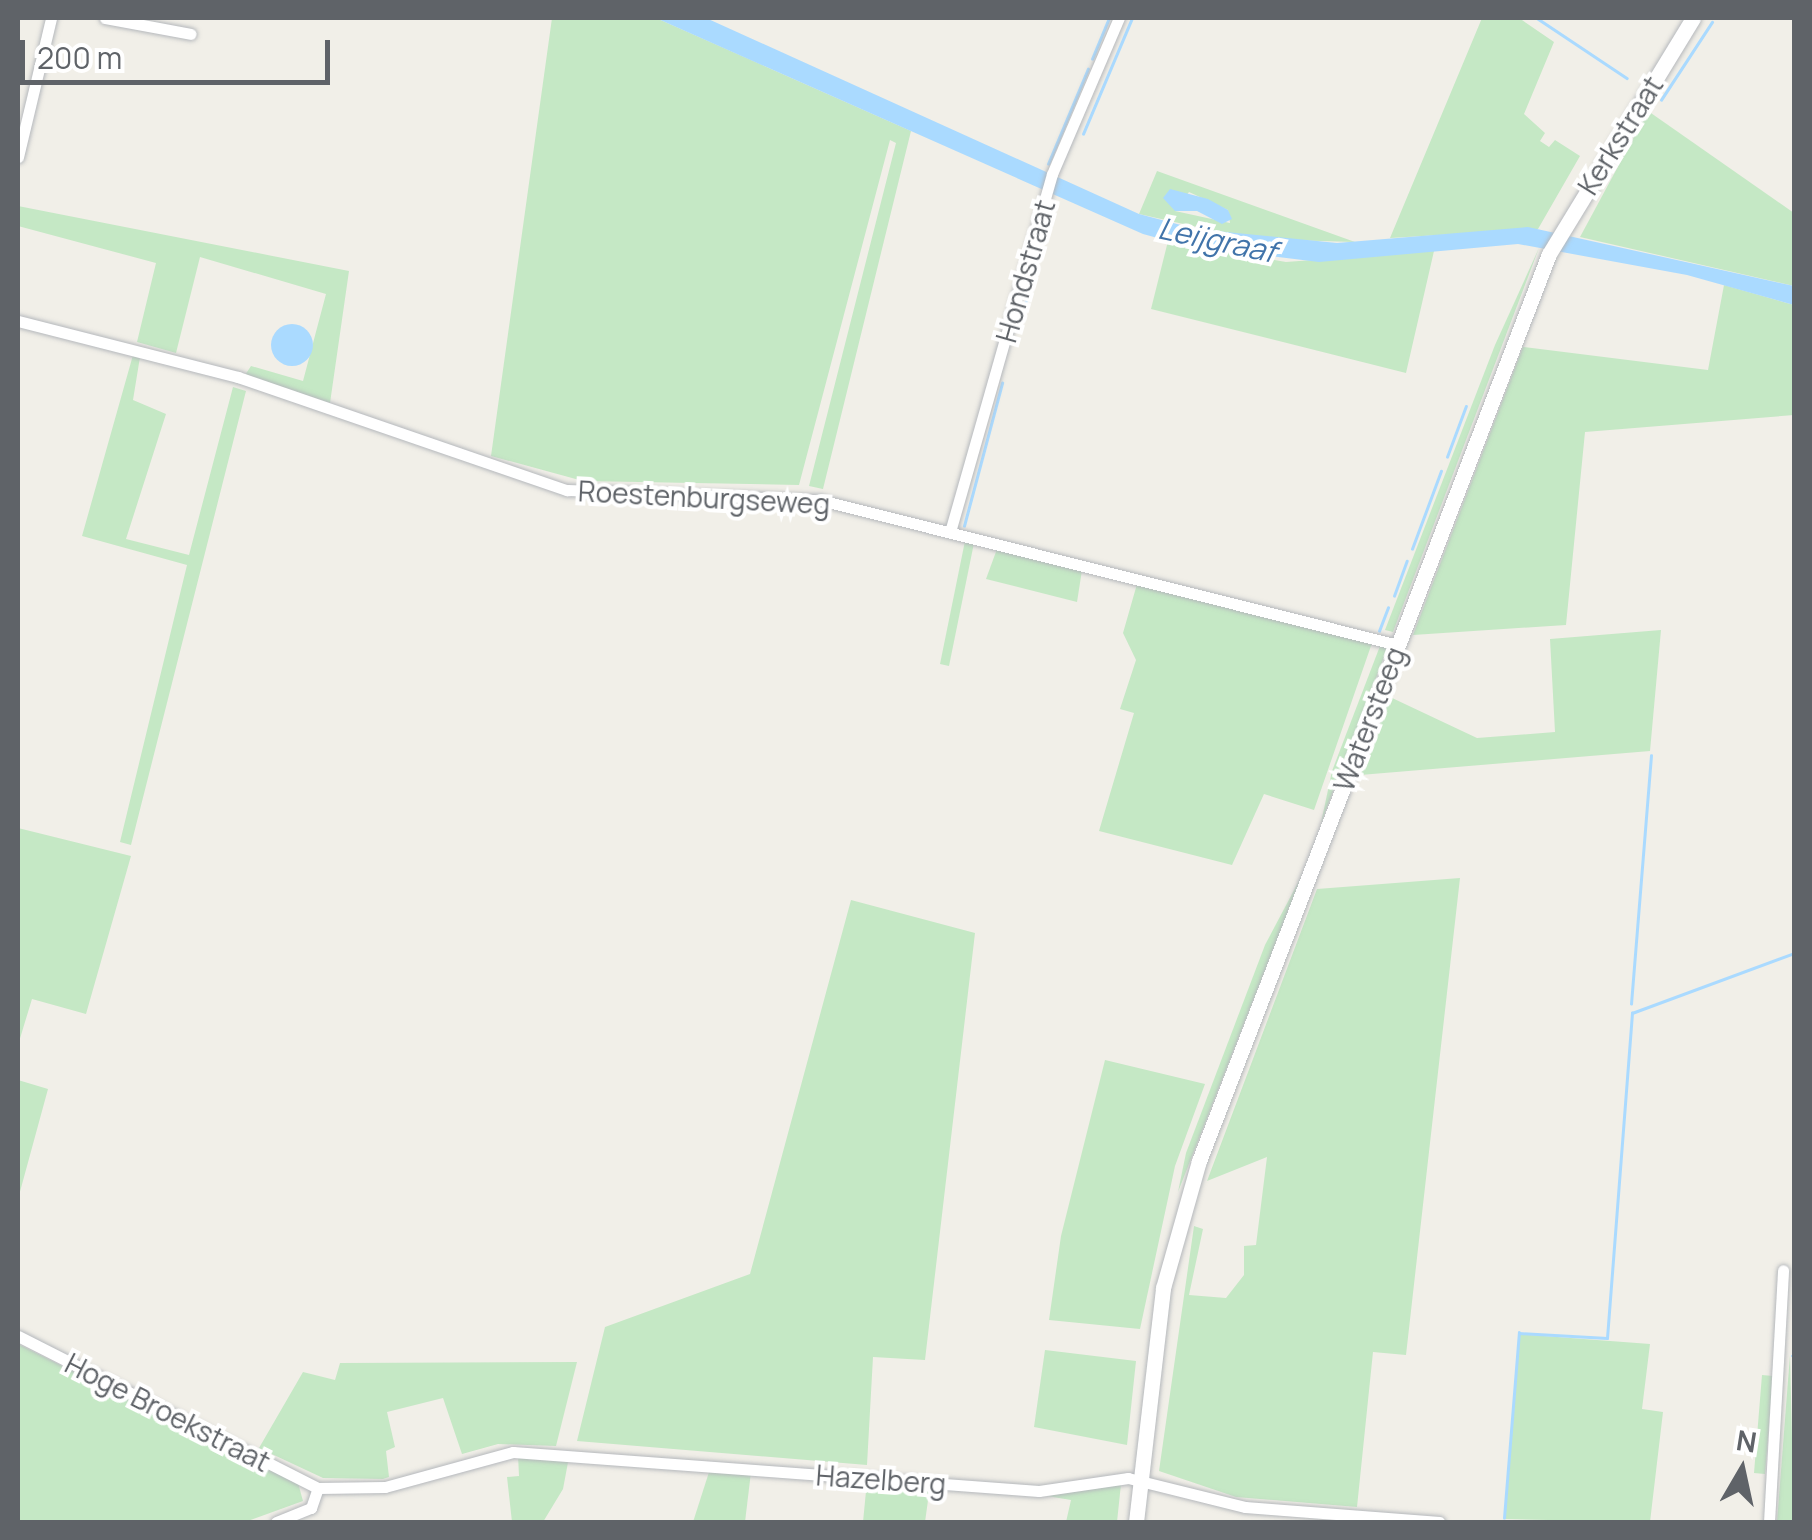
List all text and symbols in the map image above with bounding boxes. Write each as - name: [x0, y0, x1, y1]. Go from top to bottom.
- scale bar: [25, 20, 335, 82]
- text: 200 m: [37, 37, 122, 78]
- street label: Kerkstraat: [1570, 70, 1670, 200]
- street label: Hondstraat: [989, 196, 1061, 346]
- water label: Leijgraaf: [1155, 210, 1279, 270]
- street label: Roestenburgseweg: [577, 474, 831, 520]
- street label: Watersteeg: [1326, 642, 1412, 796]
- street label: Hoge Broekstraat: [60, 1346, 276, 1478]
- north arrow: [1692, 1420, 1792, 1520]
- text: N: [1734, 1420, 1760, 1461]
- street label: Hazelberg: [815, 1458, 947, 1500]

